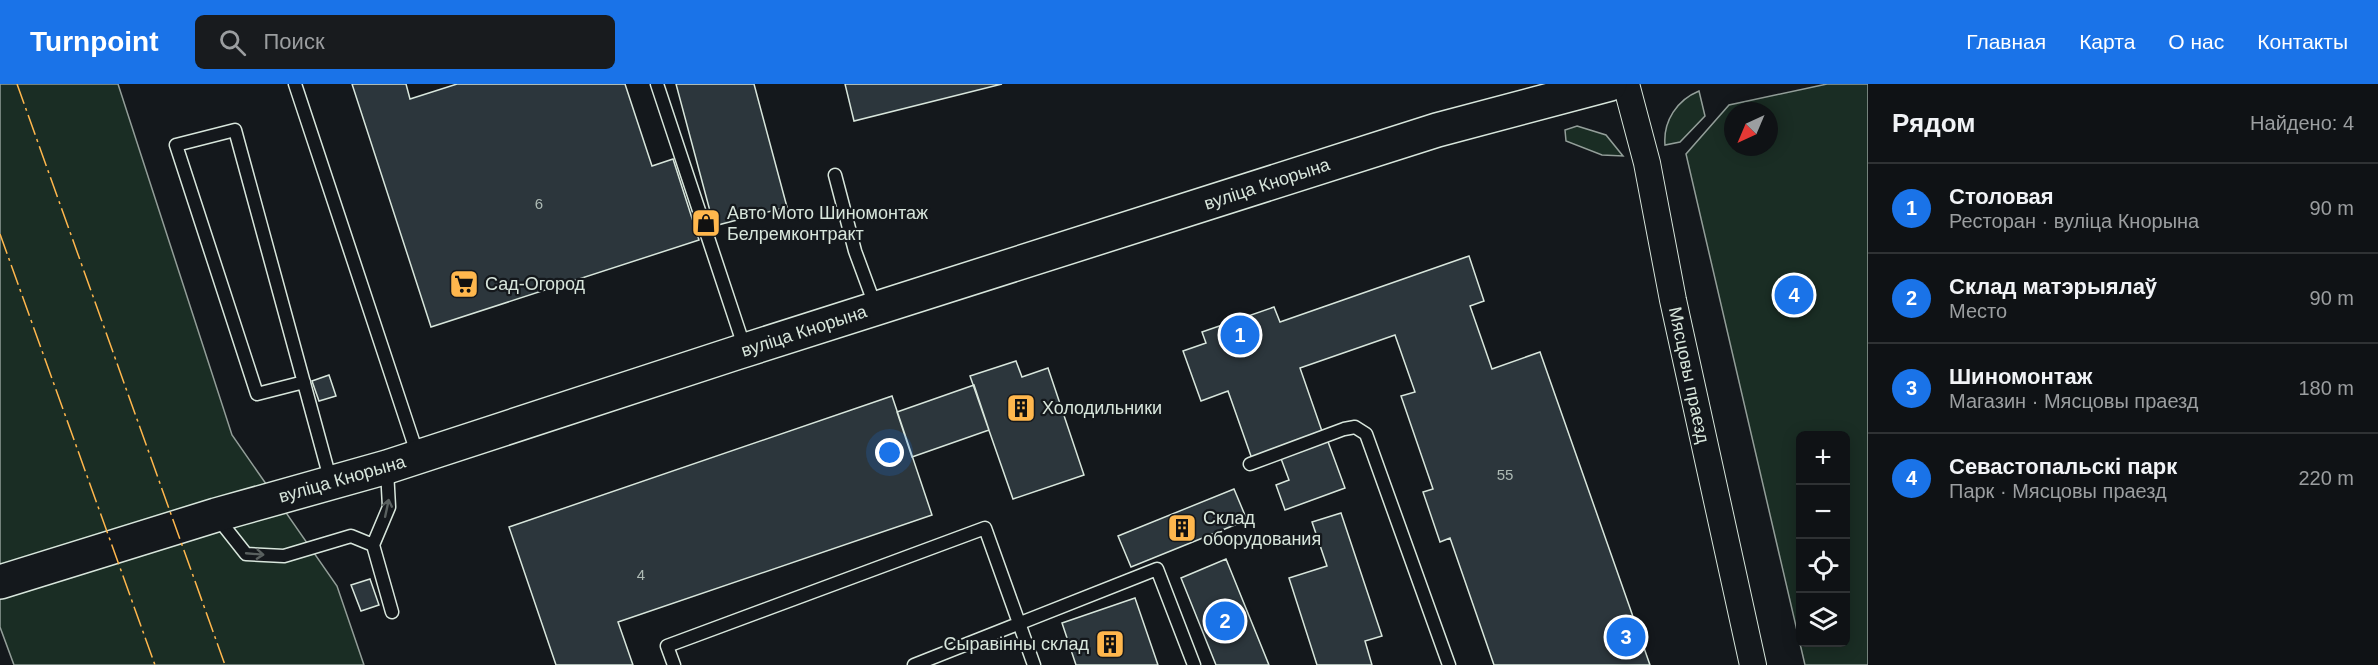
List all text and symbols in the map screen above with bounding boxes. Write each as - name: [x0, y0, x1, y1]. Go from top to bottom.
- search box: [195, 15, 615, 69]
- text: Turnpoint: [30, 26, 159, 57]
- icon: search: [216, 26, 249, 59]
- text: Поиск: [264, 29, 325, 54]
- text: Главная: [1966, 30, 2046, 53]
- text: Карта: [2079, 30, 2135, 53]
- text: О нас: [2168, 30, 2224, 53]
- text: Контакты: [2257, 30, 2348, 53]
- north arrow: [1724, 102, 1778, 156]
- text: Рядом: [1892, 108, 1975, 138]
- text: Найдено: 4: [2250, 112, 2354, 134]
- street label: вуліца Кнорына: [1202, 154, 1333, 214]
- text: Столовая: [1949, 184, 2054, 209]
- house number: 6: [535, 195, 543, 212]
- text: 1: [1906, 197, 1917, 219]
- text: 90 m: [2310, 197, 2354, 219]
- place label: Авто Мото Шиномонтаж Белремконтракт: [727, 203, 928, 244]
- shop icon: Авто Мото Шиномонтаж Белремконтракт: [690, 207, 722, 239]
- text: Ресторан · вуліца Кнорына: [1949, 210, 2199, 232]
- supermarket icon: Сад-Огород: [448, 268, 480, 300]
- pin: 4: [1774, 272, 1814, 318]
- place label: Сад-Огород: [485, 274, 586, 294]
- text: Склад матэрыялаў: [1949, 274, 2157, 299]
- text: 2: [1906, 287, 1917, 309]
- text: 90 m: [2310, 287, 2354, 309]
- text: Место: [1949, 300, 2007, 322]
- street label: вуліца Кнорына: [739, 301, 870, 361]
- street label: Мясцовы праезд: [1665, 305, 1713, 446]
- pin: 1: [1220, 312, 1260, 358]
- text: Шиномонтаж: [1949, 364, 2092, 389]
- text: 3: [1906, 377, 1917, 399]
- text: 180 m: [2298, 377, 2354, 399]
- text: Магазин · Мясцовы праезд: [1949, 390, 2198, 412]
- building icon: Холодильники: [1005, 392, 1037, 424]
- place label: Холодильники: [1042, 398, 1162, 418]
- map controls: [1796, 431, 1850, 647]
- button: +: [1796, 431, 1850, 485]
- your location: [875, 438, 904, 467]
- street label: вуліца Кнорына: [276, 451, 409, 507]
- text: Севастопальскі парк: [1949, 454, 2177, 479]
- house number: 55: [1497, 466, 1513, 483]
- text: 4: [1906, 467, 1917, 489]
- text: 220 m: [2298, 467, 2354, 489]
- text: Парк · Мясцовы праезд: [1949, 480, 2167, 502]
- button: −: [1796, 485, 1850, 539]
- one-way arrow: [382, 499, 393, 518]
- place label: Склад оборудования: [1203, 508, 1321, 549]
- building icon: Склад оборудования: [1166, 512, 1198, 544]
- button: locate: [1796, 539, 1850, 593]
- one-way arrow: [245, 549, 265, 560]
- house number: 4: [637, 566, 645, 583]
- button: layers: [1796, 593, 1850, 647]
- pin: 2: [1206, 598, 1244, 644]
- pin: 3: [1606, 614, 1646, 660]
- building icon: Сыравінны склад: [1094, 628, 1126, 660]
- place label: Сыравінны склад: [944, 634, 1089, 654]

